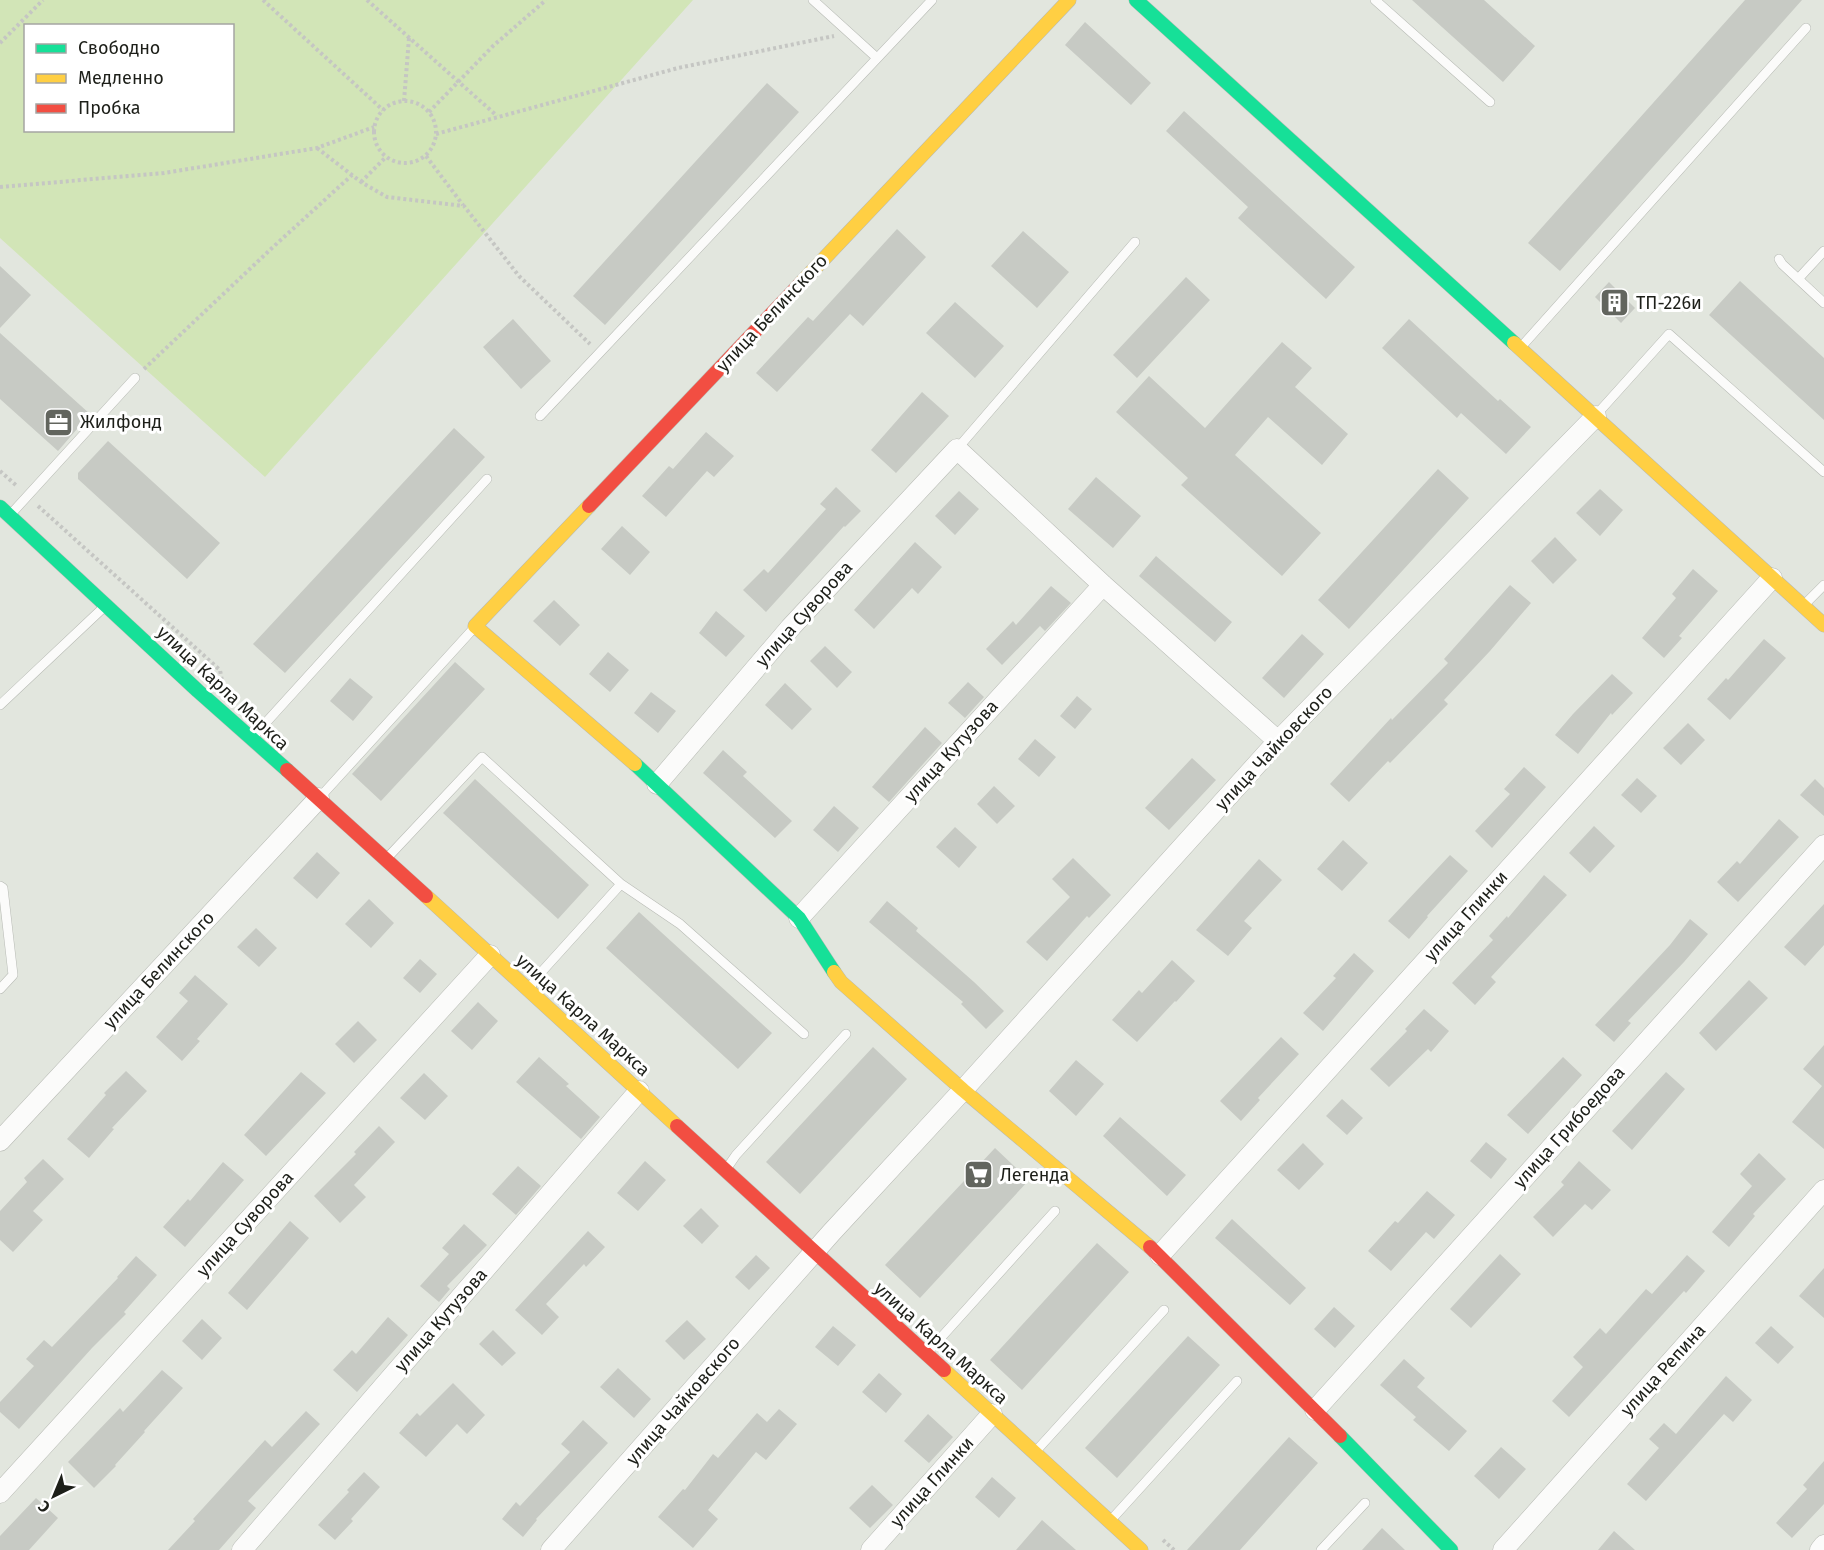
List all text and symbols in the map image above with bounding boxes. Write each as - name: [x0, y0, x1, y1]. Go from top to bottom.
- legend: [24, 24, 234, 132]
- text: Свободно: [78, 37, 160, 59]
- text: Медленно: [78, 67, 164, 89]
- text: Пробка: [78, 97, 141, 119]
- street label: улица Белинского: [712, 250, 832, 376]
- building icon: ТП-226и: [1599, 287, 1631, 319]
- place label: ТП-226и: [1636, 292, 1702, 314]
- office icon: Жилфонд: [43, 406, 75, 438]
- place label: Жилфонд: [80, 411, 162, 433]
- street label: улица Суворова: [751, 557, 857, 671]
- street label: улица Карла Маркса: [152, 621, 294, 755]
- street label: улица Чайковского: [1211, 681, 1337, 815]
- street label: улица Кутузова: [899, 695, 1003, 807]
- street label: улица Глинки: [1420, 866, 1512, 966]
- street label: улица Белинского: [99, 907, 219, 1033]
- street label: улица Карла Маркса: [512, 949, 654, 1081]
- street label: улица Грибоедова: [1508, 1062, 1630, 1192]
- supermarket icon: Легенда: [963, 1159, 995, 1191]
- place label: Легенда: [1000, 1164, 1069, 1186]
- street label: улица Суворова: [192, 1167, 298, 1281]
- street label: улица Кутузова: [390, 1264, 492, 1376]
- street label: улица Карла Маркса: [870, 1277, 1012, 1409]
- street label: улица Репина: [1616, 1319, 1710, 1421]
- street label: улица Чайковского: [621, 1333, 745, 1469]
- street label: улица Глинки: [886, 1432, 978, 1532]
- north arrow: [24, 1466, 84, 1526]
- text: С: [34, 1496, 54, 1517]

